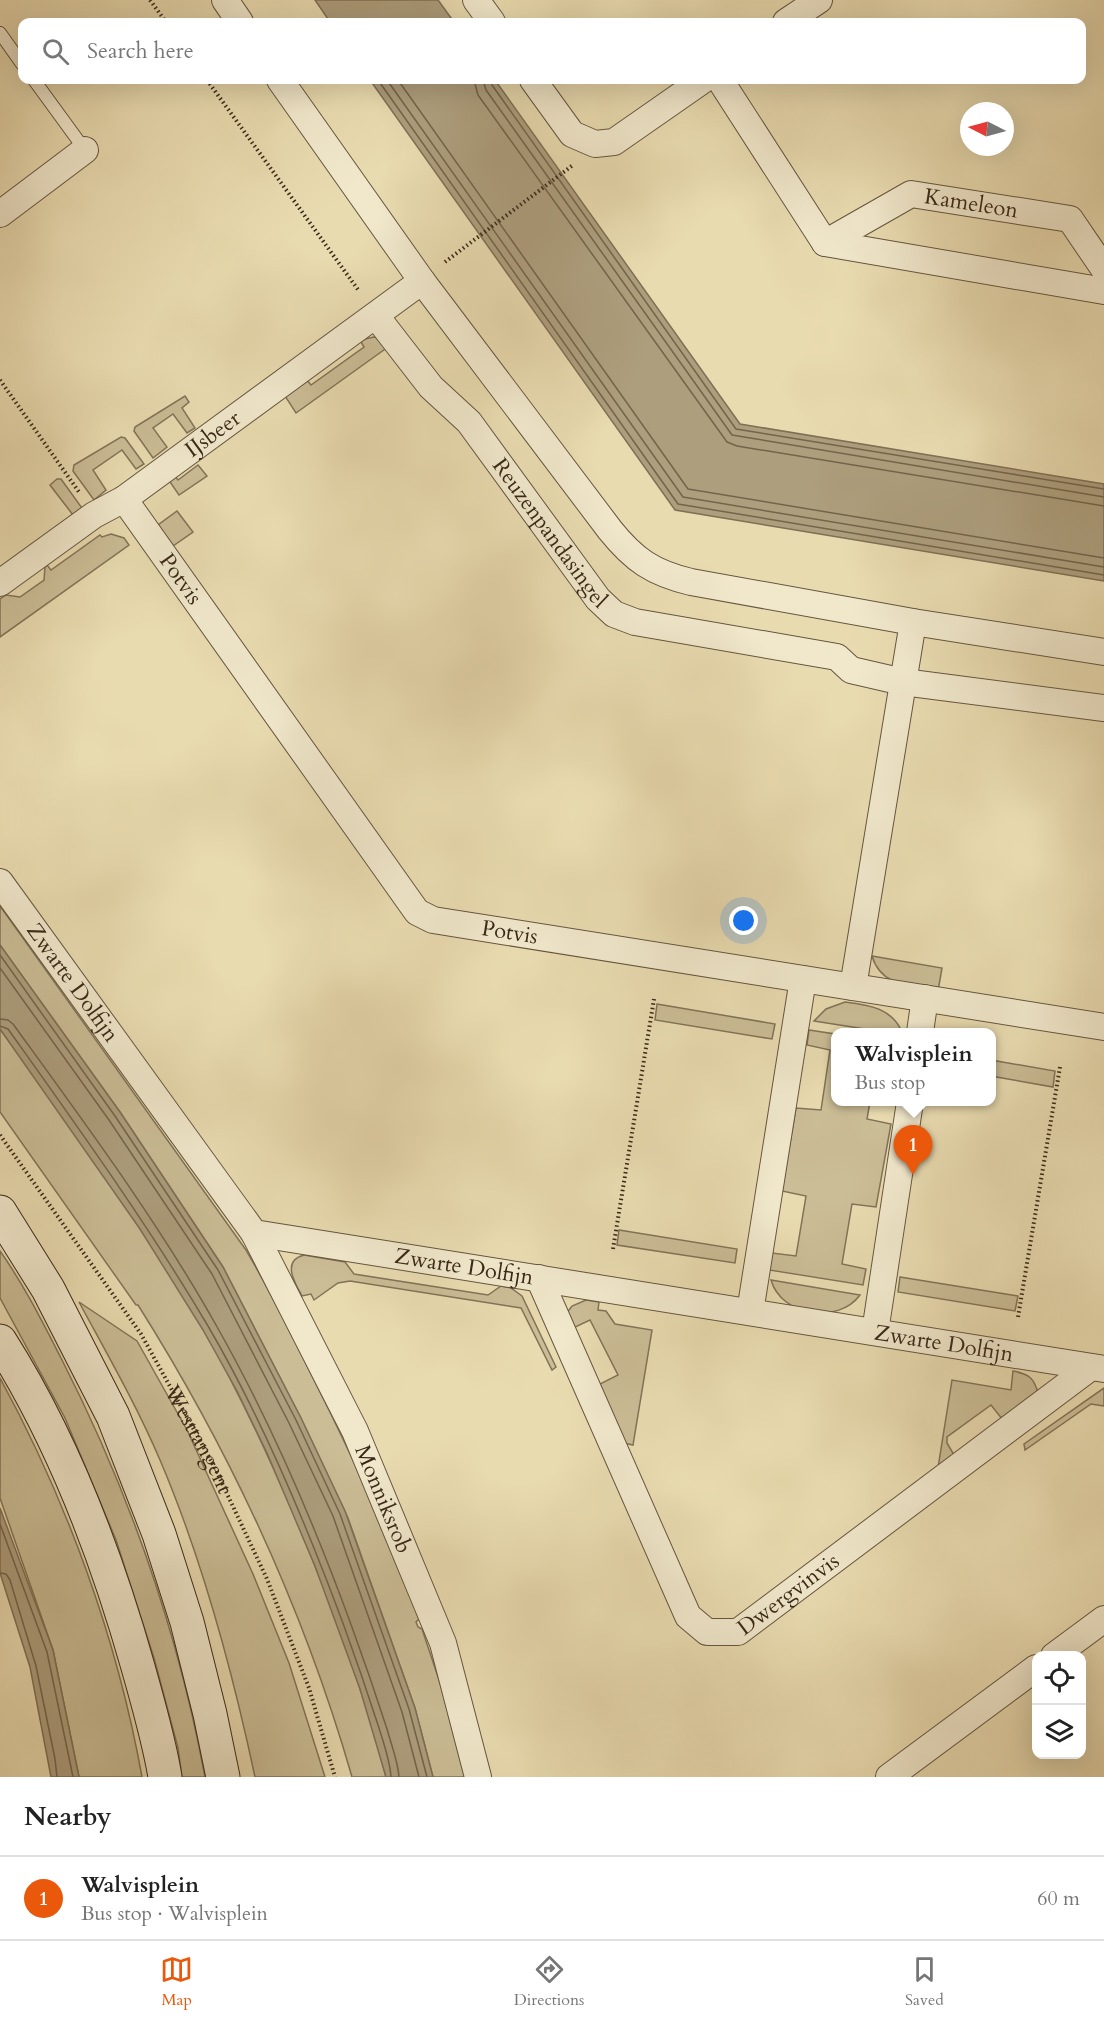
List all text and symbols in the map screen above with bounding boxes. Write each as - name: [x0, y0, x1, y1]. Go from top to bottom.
- search box: [18, 18, 1086, 84]
- icon: search: [39, 35, 72, 68]
- text: Search here: [87, 36, 194, 66]
- north arrow: [960, 102, 1014, 156]
- street label: Kameleon: [922, 181, 1021, 226]
- street label: IJsbeer: [179, 403, 247, 465]
- street label: Reuzenpandasingel: [485, 452, 614, 616]
- street label: Potvis: [152, 547, 209, 611]
- your location: [729, 906, 758, 935]
- street label: Potvis: [479, 913, 540, 952]
- street label: Zwarte Dolfijn: [19, 917, 126, 1048]
- popup: [831, 1028, 996, 1106]
- text: Walvisplein: [854, 1039, 973, 1069]
- text: Bus stop: [854, 1069, 926, 1096]
- pin: 1: [894, 1126, 932, 1175]
- street label: Zwarte Dolfijn: [392, 1241, 536, 1293]
- street label: Zwarte Dolfijn: [872, 1318, 1016, 1369]
- street label: Westtangent: [157, 1379, 240, 1499]
- street label: Monniksrob: [347, 1440, 419, 1558]
- street label: Dwergvinvis: [731, 1546, 845, 1642]
- map controls: [1032, 1651, 1086, 1759]
- button: locate: [1032, 1651, 1086, 1705]
- button: layers: [1032, 1705, 1086, 1759]
- text: Nearby: [24, 1799, 112, 1834]
- text: Walvisplein: [81, 1870, 199, 1900]
- text: 1: [38, 1885, 49, 1912]
- text: 60 m: [1037, 1885, 1080, 1912]
- text: Bus stop · Walvisplein: [81, 1900, 268, 1927]
- tab: Map: [160, 1953, 193, 2011]
- tab: Directions: [514, 1953, 584, 2011]
- tab: Saved: [905, 1953, 944, 2011]

